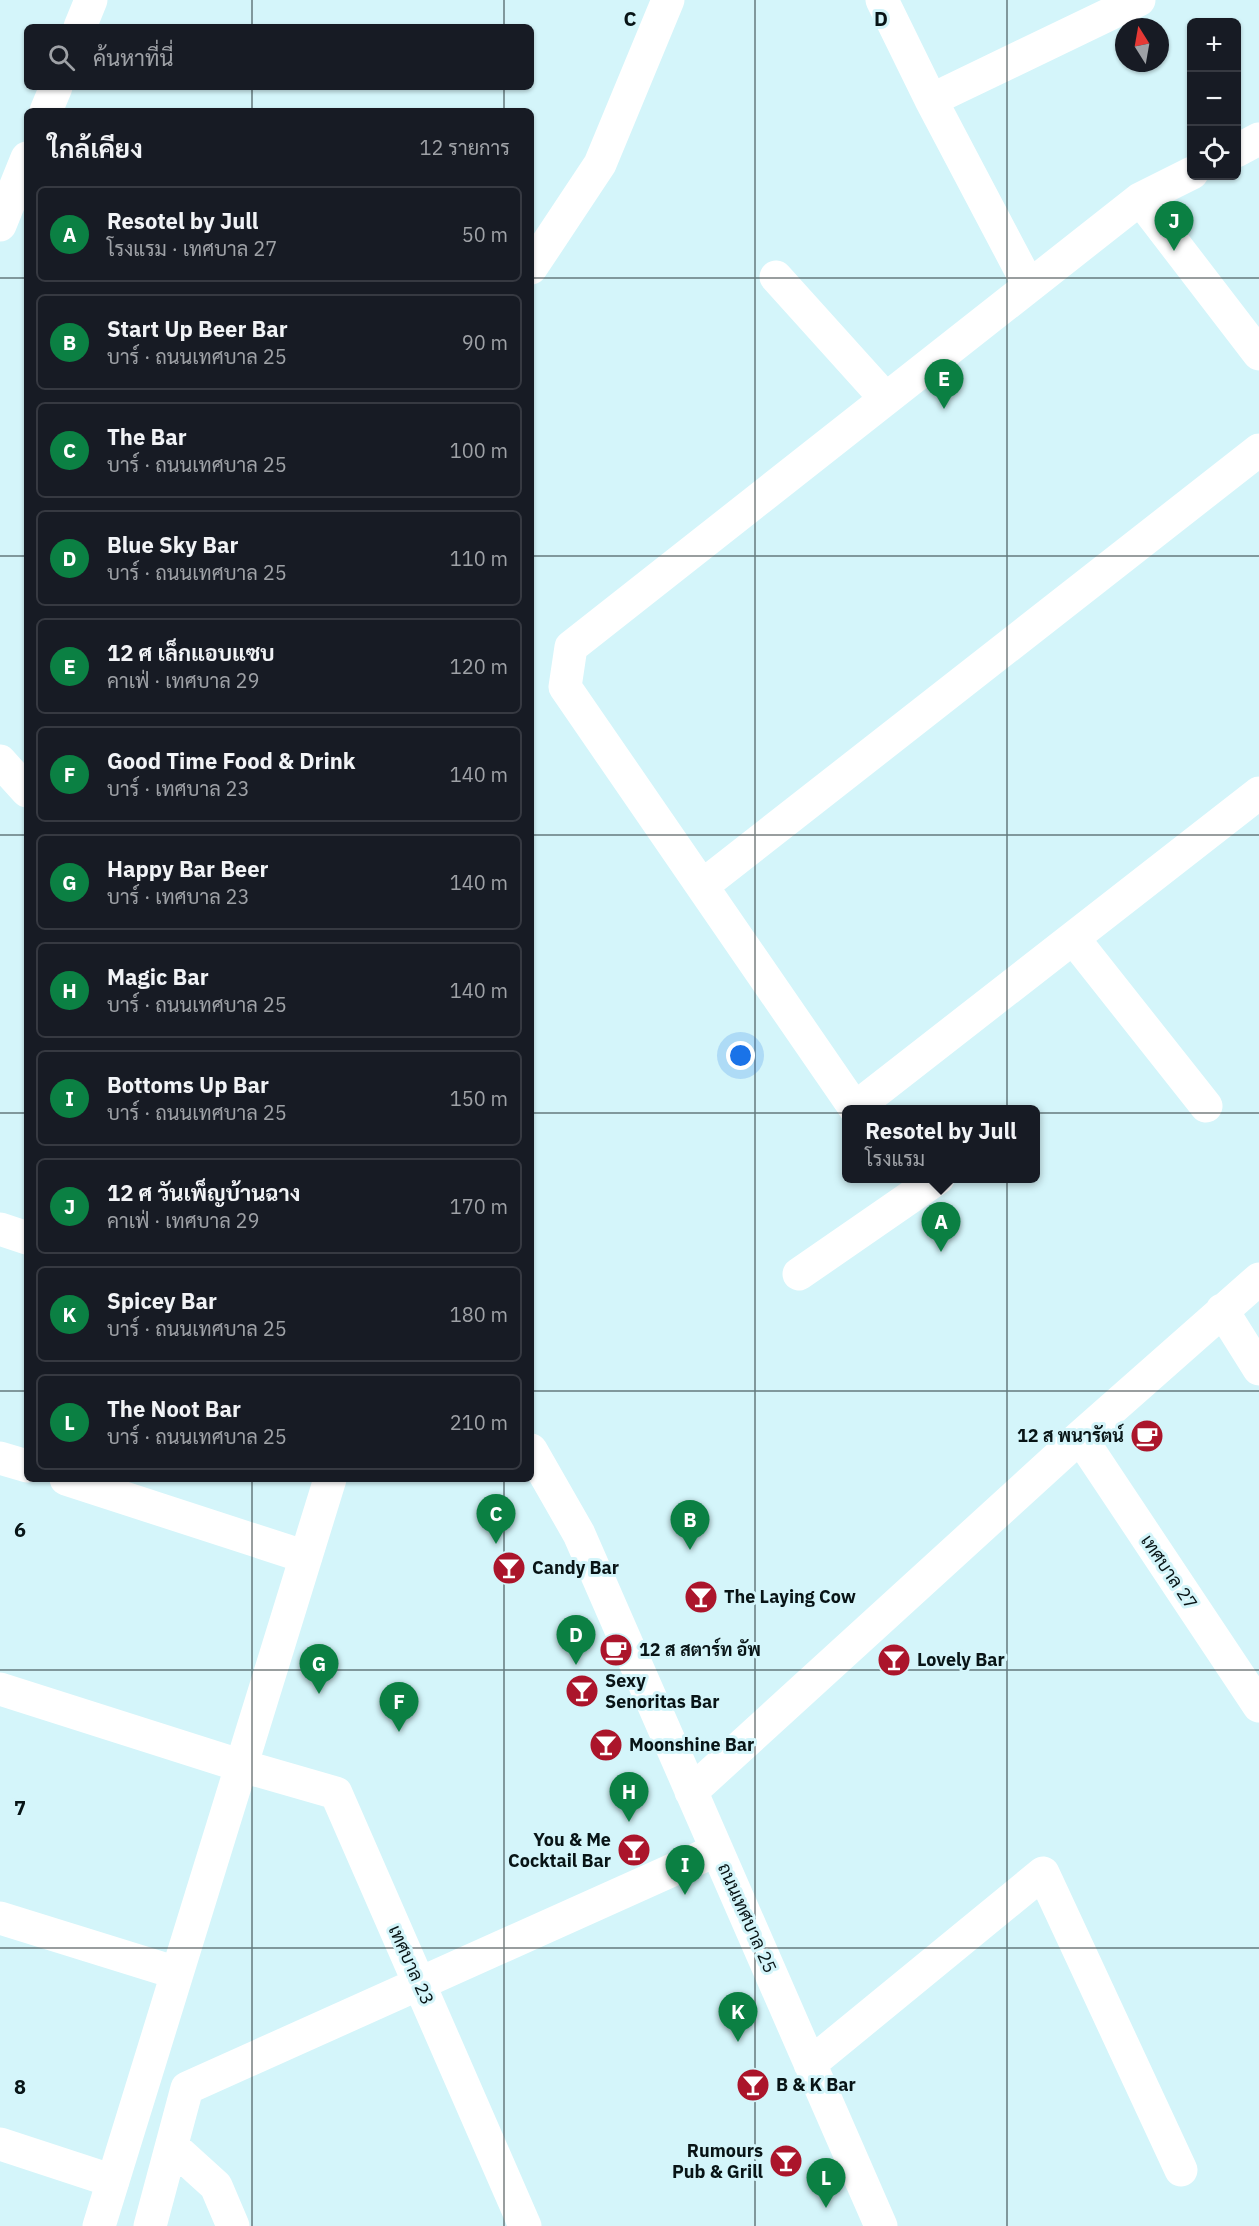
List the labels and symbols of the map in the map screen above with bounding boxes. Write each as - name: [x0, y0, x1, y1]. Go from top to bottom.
- text: C: [623, 5, 637, 32]
- text: D: [874, 5, 888, 32]
- north arrow: [1115, 18, 1169, 72]
- pin: J: [1154, 202, 1194, 251]
- pin: E: [924, 360, 964, 409]
- your location: [726, 1041, 755, 1070]
- pin: A: [922, 1202, 960, 1252]
- cafe icon: 12 ส พนารัตน์: [1129, 1418, 1165, 1454]
- place label: 12 ส พนารัตน์: [1017, 1423, 1125, 1447]
- pin: C: [476, 1494, 516, 1544]
- pin: B: [670, 1500, 710, 1550]
- text: 6: [14, 1516, 26, 1543]
- street label: เทศบาล 27: [1136, 1530, 1203, 1613]
- bar icon: Candy Bar: [491, 1550, 527, 1586]
- place label: Candy Bar: [532, 1556, 619, 1579]
- bar icon: The Laying Cow: [683, 1579, 719, 1615]
- place label: The Laying Cow: [724, 1585, 856, 1608]
- pin: D: [556, 1616, 596, 1665]
- cafe icon: 12 ส สตาร์ท อัพ: [598, 1632, 634, 1668]
- place label: 12 ส สตาร์ท อัพ: [639, 1637, 761, 1661]
- bar icon: Lovely Bar: [876, 1642, 912, 1678]
- pin: G: [300, 1644, 338, 1694]
- place label: Lovely Bar: [917, 1648, 1005, 1671]
- place label: Sexy Senoritas Bar: [605, 1669, 720, 1713]
- bar icon: Sexy Senoritas Bar: [564, 1673, 600, 1709]
- pin: F: [380, 1682, 418, 1732]
- bar icon: Moonshine Bar: [588, 1727, 624, 1763]
- place label: Moonshine Bar: [629, 1733, 754, 1756]
- pin: H: [610, 1772, 648, 1822]
- text: 7: [14, 1794, 26, 1821]
- place label: You & Me Cocktail Bar: [508, 1828, 611, 1872]
- bar icon: You & Me Cocktail Bar: [616, 1832, 652, 1868]
- pin: I: [666, 1846, 704, 1895]
- street label: ถนนเทศบาล 25: [713, 1859, 782, 1976]
- street label: เทศบาล 23: [384, 1921, 439, 2008]
- pin: K: [718, 1992, 758, 2042]
- bar icon: B & K Bar: [735, 2067, 771, 2103]
- text: 8: [14, 2073, 26, 2100]
- place label: B & K Bar: [776, 2073, 856, 2096]
- place label: Rumours Pub & Grill: [672, 2139, 764, 2183]
- bar icon: Rumours Pub & Grill: [768, 2143, 804, 2179]
- pin: L: [806, 2158, 846, 2208]

